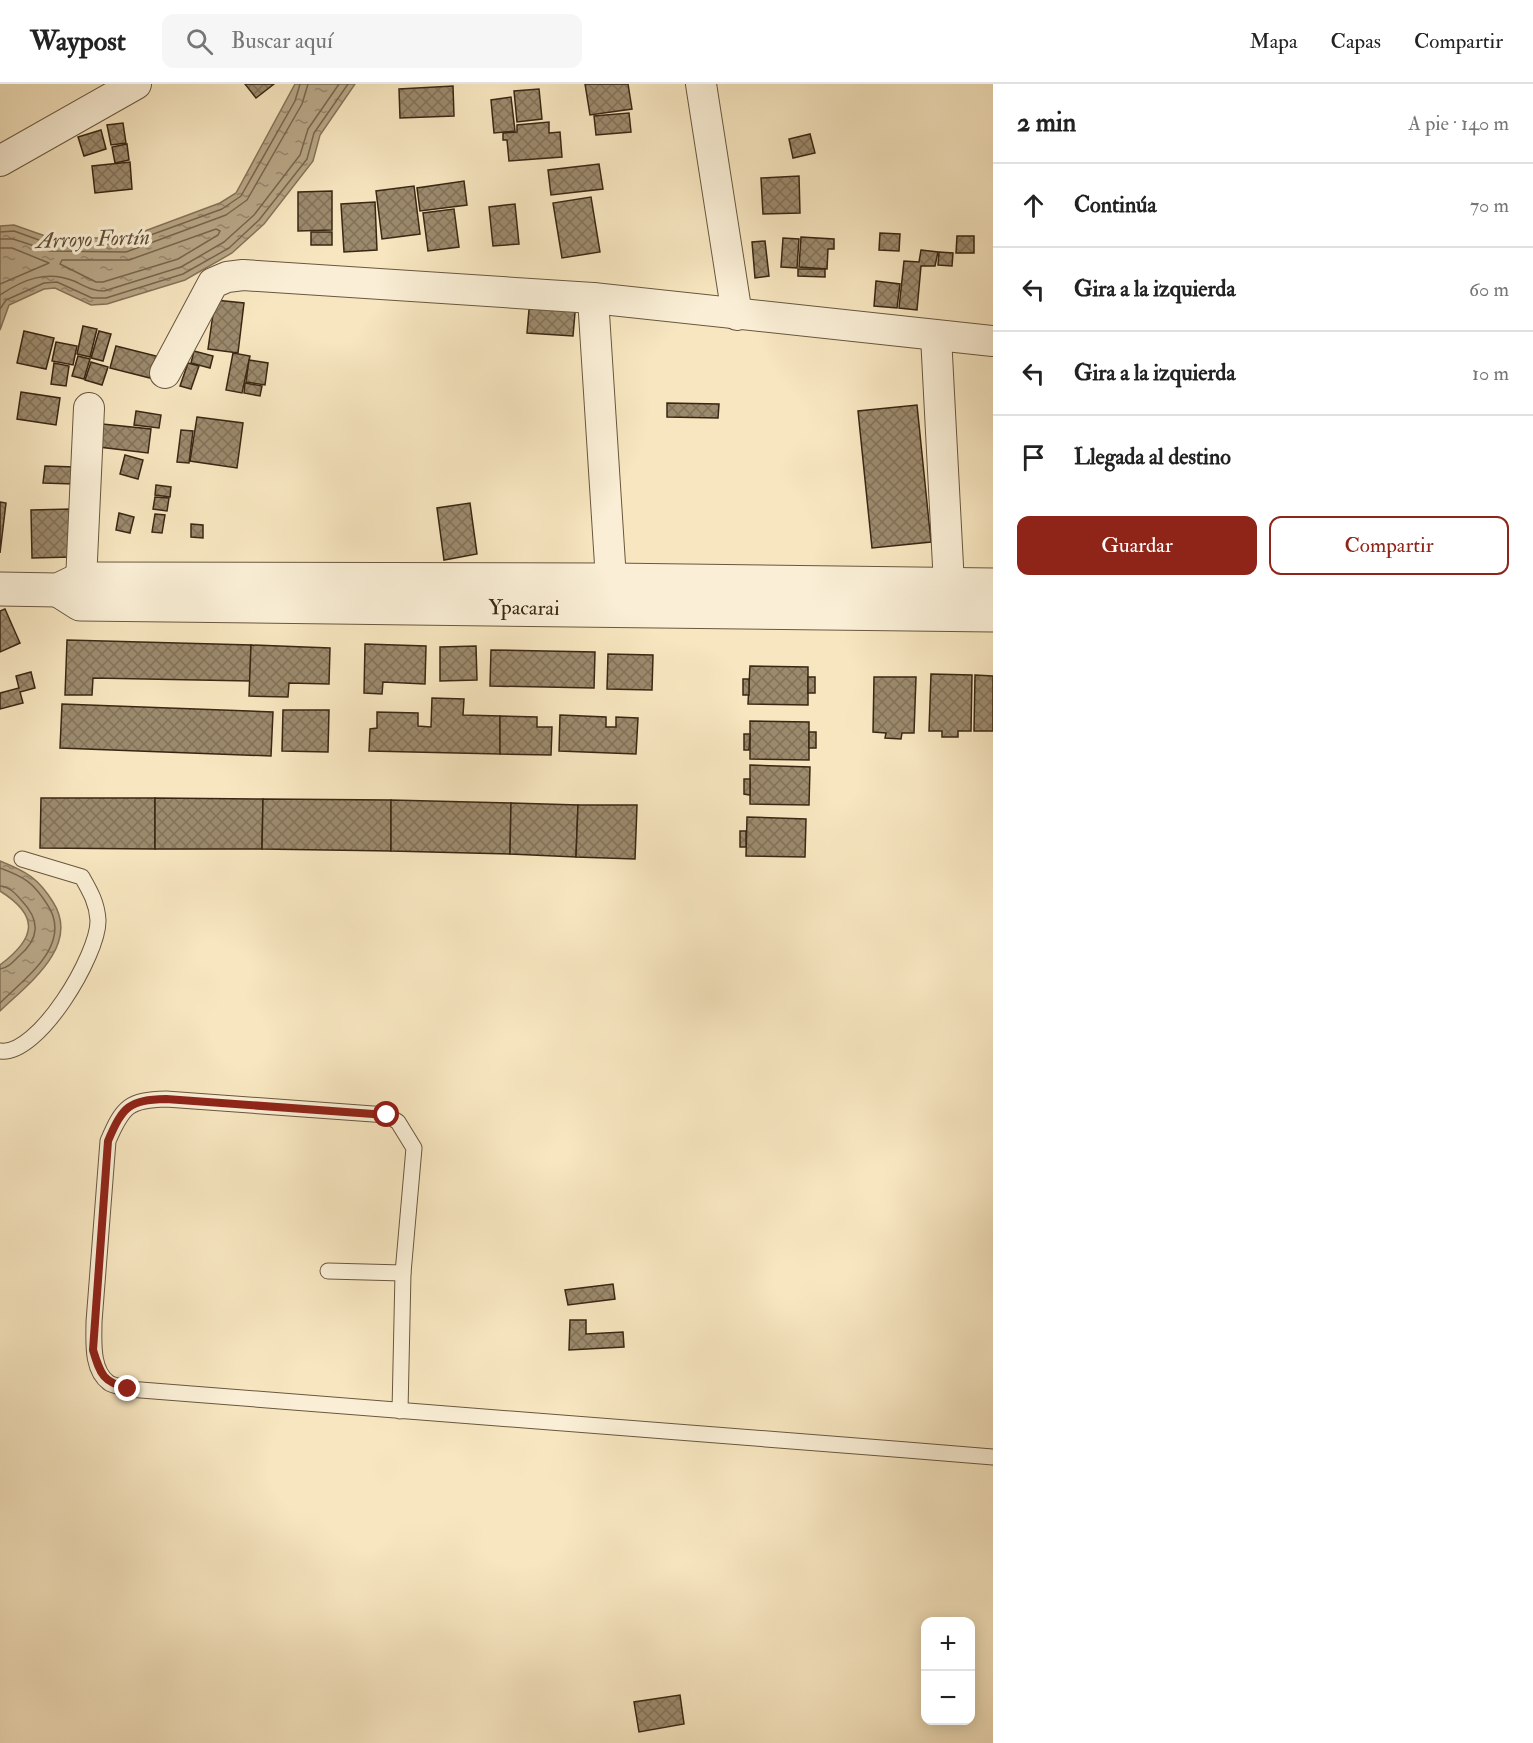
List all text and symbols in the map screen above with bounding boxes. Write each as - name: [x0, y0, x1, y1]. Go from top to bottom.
- search box: [162, 14, 582, 68]
- text: Waypost: [30, 24, 126, 59]
- icon: search: [183, 25, 216, 58]
- text: Buscar aquí: [231, 27, 333, 55]
- text: Mapa: [1250, 28, 1298, 55]
- text: Capas: [1331, 28, 1381, 55]
- text: Compartir: [1414, 28, 1503, 55]
- text: 2 min: [1017, 107, 1076, 139]
- text: A pie · 140 m: [1408, 111, 1509, 136]
- icon: ahead: [1017, 189, 1050, 222]
- text: Continúa: [1074, 191, 1157, 219]
- text: 70 m: [1470, 193, 1509, 218]
- water label: Arroyo Fortín: [34, 223, 150, 255]
- icon: left: [1017, 273, 1050, 306]
- text: Gira a la izquierda: [1074, 275, 1235, 303]
- text: 60 m: [1469, 277, 1509, 302]
- icon: left: [1017, 357, 1050, 390]
- text: Gira a la izquierda: [1074, 359, 1235, 387]
- text: 10 m: [1472, 361, 1509, 386]
- icon: arrive: [1017, 441, 1050, 474]
- text: Llegada al destino: [1074, 443, 1231, 471]
- button: Guardar: [1017, 516, 1257, 575]
- button: Compartir: [1269, 516, 1509, 575]
- street label: Ypacarai: [488, 594, 560, 622]
- route start: [373, 1101, 399, 1127]
- route end: [114, 1375, 140, 1401]
- map controls: [921, 1617, 975, 1725]
- button: +: [921, 1617, 975, 1671]
- button: −: [921, 1671, 975, 1725]

